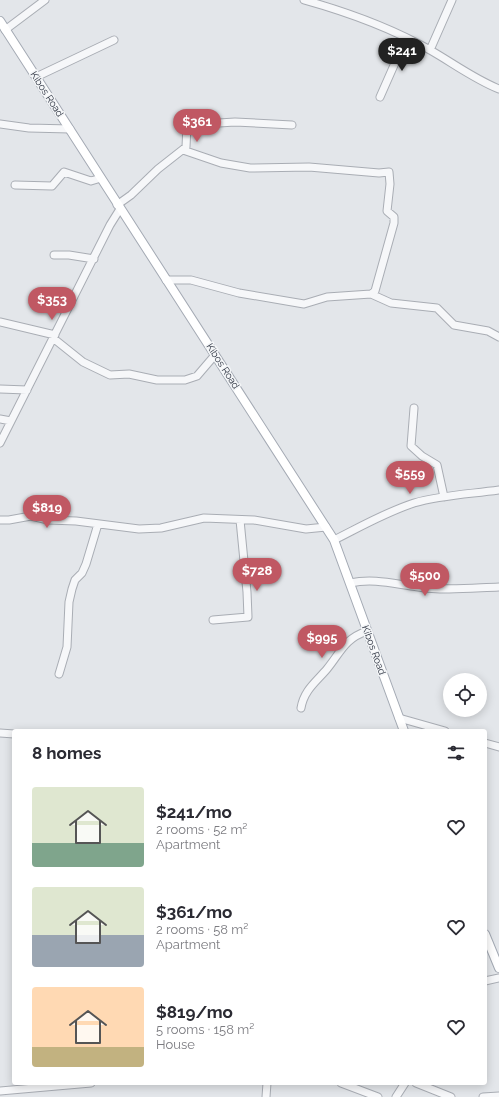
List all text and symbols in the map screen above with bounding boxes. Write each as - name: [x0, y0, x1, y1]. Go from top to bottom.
- pin: $241: [378, 38, 426, 72]
- text: $241: [387, 43, 417, 58]
- street label: Kibos Road: [28, 69, 66, 119]
- pin: $361: [173, 109, 221, 143]
- text: $361: [182, 114, 212, 129]
- pin: $353: [28, 287, 76, 321]
- text: $353: [37, 292, 67, 307]
- street label: Kibos Road: [204, 341, 242, 391]
- pin: $559: [386, 461, 434, 495]
- text: $559: [395, 466, 425, 481]
- pin: $819: [23, 495, 71, 529]
- text: $819: [32, 500, 62, 515]
- pin: $728: [233, 558, 281, 592]
- text: $728: [242, 563, 272, 578]
- pin: $500: [401, 563, 449, 597]
- text: $500: [409, 568, 441, 583]
- street label: Kibos Road: [360, 624, 388, 676]
- pin: $995: [298, 625, 346, 659]
- text: $995: [307, 630, 337, 645]
- map controls: [443, 673, 487, 717]
- button: locate: [443, 673, 487, 717]
- icon: filters: [445, 742, 467, 764]
- text: 8 homes: [32, 743, 101, 763]
- text: $241/mo: [156, 802, 232, 822]
- icon: home: [64, 803, 112, 851]
- icon: heart: [445, 816, 467, 838]
- text: 2 rooms · 52 m²: [156, 822, 247, 837]
- text: Apartment: [156, 837, 220, 852]
- text: $361/mo: [156, 902, 232, 922]
- icon: home: [64, 903, 112, 951]
- icon: heart: [445, 916, 467, 938]
- text: 2 rooms · 58 m²: [156, 922, 248, 937]
- text: Apartment: [156, 937, 220, 952]
- text: $819/mo: [156, 1002, 233, 1022]
- icon: home: [64, 1003, 112, 1051]
- icon: heart: [445, 1016, 467, 1038]
- text: 5 rooms · 158 m²: [156, 1022, 254, 1037]
- text: House: [156, 1037, 195, 1052]

